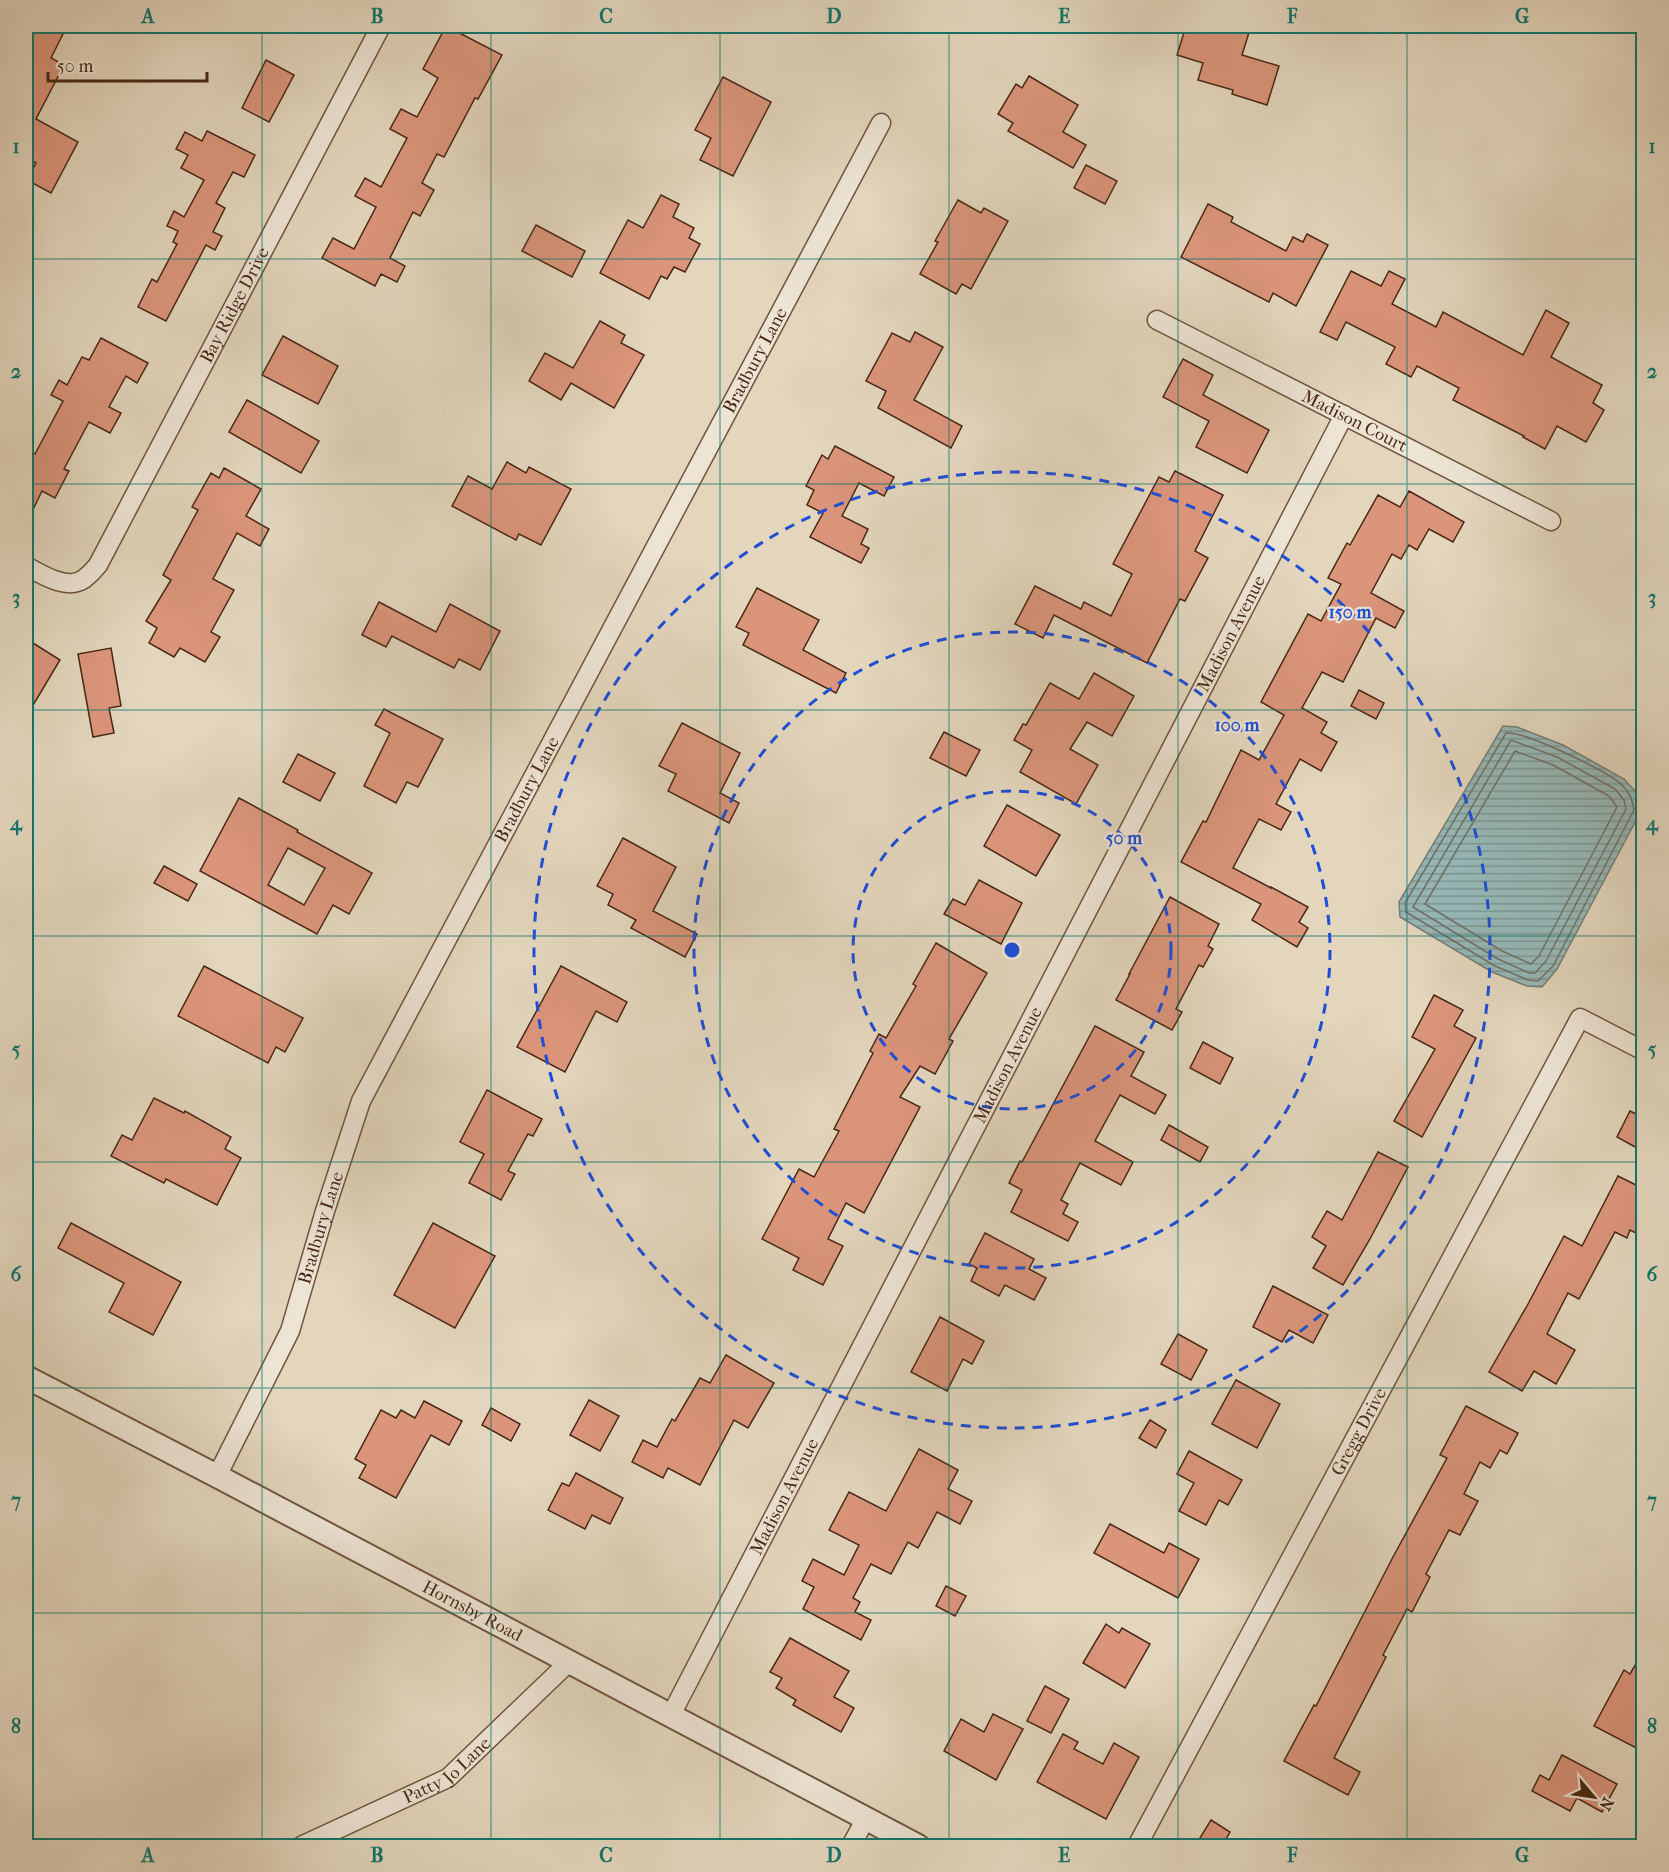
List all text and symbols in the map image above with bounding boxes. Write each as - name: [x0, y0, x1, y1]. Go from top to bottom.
- text: A: [140, 5, 156, 28]
- text: B: [370, 5, 384, 28]
- text: C: [599, 5, 613, 28]
- text: D: [826, 5, 842, 28]
- text: E: [1058, 5, 1070, 28]
- text: F: [1286, 5, 1298, 28]
- text: G: [1515, 5, 1529, 28]
- scale bar: [48, 45, 207, 83]
- text: 50 m: [57, 56, 94, 77]
- text: 1: [12, 135, 20, 158]
- text: 1: [1648, 135, 1656, 158]
- street label: Bay Ridge Drive: [196, 244, 274, 367]
- street label: Bradbury Lane: [719, 304, 792, 417]
- text: 2: [11, 360, 21, 383]
- text: 2: [1647, 360, 1657, 383]
- street label: Madison Court: [1298, 386, 1411, 457]
- street label: Madison Avenue: [1193, 572, 1270, 695]
- text: 3: [12, 586, 20, 609]
- text: 3: [1648, 586, 1656, 609]
- text: 150 m: [1329, 602, 1372, 623]
- text: 100 m: [1214, 715, 1261, 736]
- street label: Bradbury Lane: [490, 733, 564, 846]
- text: 4: [9, 812, 23, 836]
- text: 4: [1645, 812, 1659, 836]
- text: 50 m: [1106, 828, 1143, 849]
- centre of rings: [1002, 940, 1022, 960]
- street label: Madison Avenue: [969, 1003, 1047, 1127]
- text: 5: [12, 1038, 21, 1061]
- text: 5: [1648, 1038, 1657, 1061]
- street label: Bradbury Lane: [294, 1169, 348, 1287]
- text: 6: [11, 1263, 23, 1286]
- text: 6: [1647, 1263, 1659, 1286]
- street label: Gregg Drive: [1327, 1384, 1391, 1479]
- street label: Madison Avenue: [746, 1435, 823, 1558]
- text: 7: [10, 1489, 21, 1512]
- text: 7: [1646, 1489, 1657, 1512]
- street label: Hornsby Road: [419, 1576, 526, 1646]
- text: 8: [11, 1715, 21, 1738]
- text: 8: [1647, 1715, 1657, 1738]
- street label: Patty Jo Lane: [400, 1733, 495, 1808]
- north arrow: [1564, 1767, 1624, 1827]
- text: N: [1595, 1794, 1618, 1815]
- text: A: [140, 1844, 156, 1867]
- text: B: [370, 1844, 384, 1867]
- text: C: [599, 1844, 613, 1867]
- text: D: [826, 1844, 842, 1867]
- text: E: [1058, 1844, 1070, 1867]
- text: F: [1286, 1844, 1298, 1867]
- text: G: [1515, 1844, 1529, 1867]

